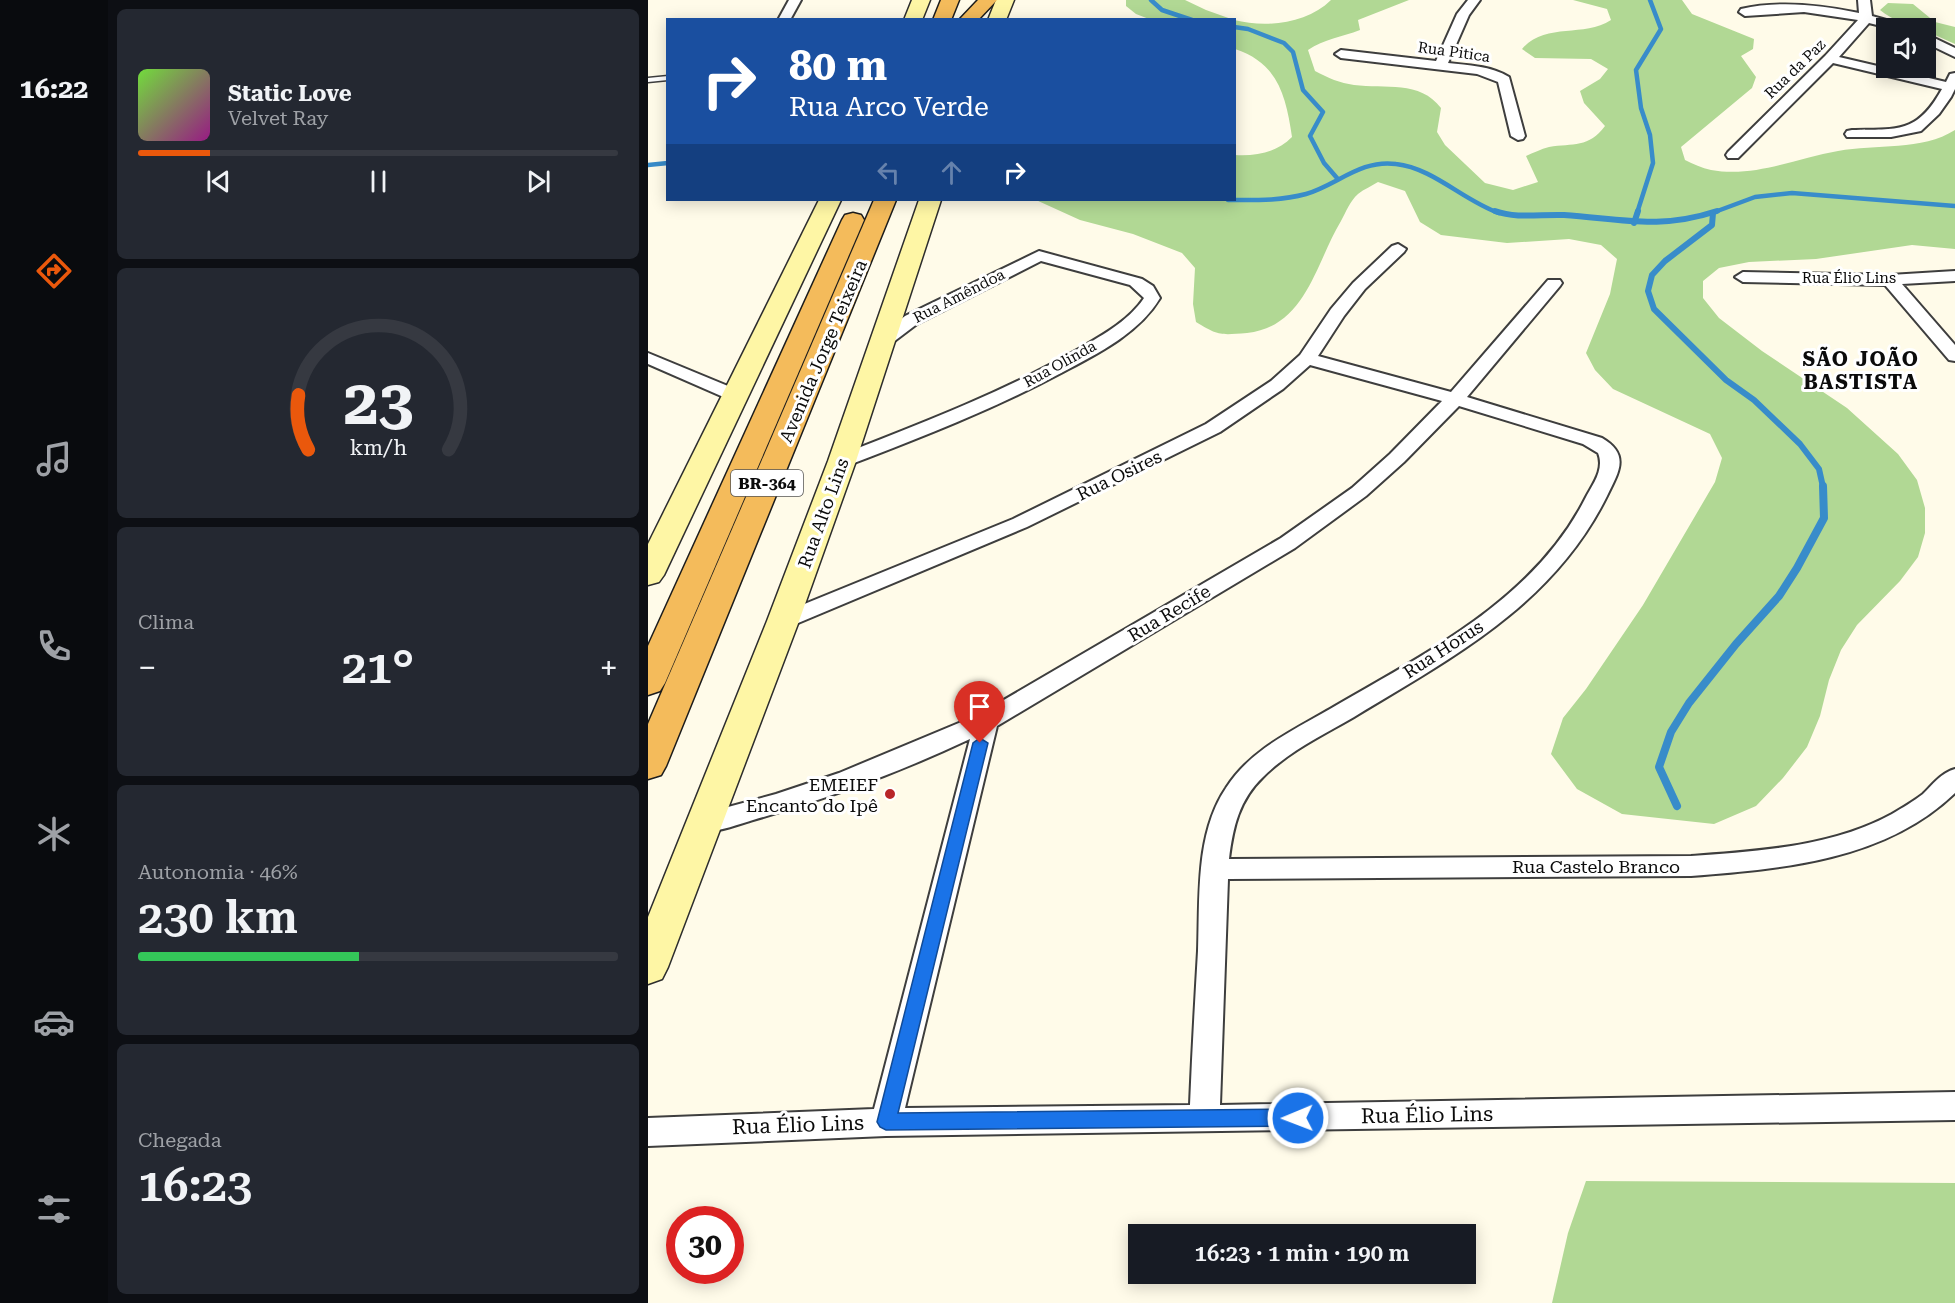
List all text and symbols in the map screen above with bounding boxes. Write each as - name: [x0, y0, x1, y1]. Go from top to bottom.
- map controls: [1876, 18, 1936, 78]
- button: sound: [1876, 18, 1936, 78]
- street label: Rua da Paz: [1761, 36, 1829, 102]
- street label: Rua Pitica: [1417, 38, 1491, 66]
- text: 80 m: [789, 41, 887, 90]
- icon: right: [690, 42, 768, 120]
- text: 16:22: [20, 73, 88, 105]
- text: Static Love: [228, 81, 352, 106]
- text: Rua Arco Verde: [789, 91, 989, 123]
- text: Velvet Ray: [228, 106, 328, 130]
- icon: left: [872, 156, 905, 189]
- icon: ahead: [935, 156, 968, 189]
- icon: right: [998, 156, 1031, 189]
- icon: previous: [202, 165, 235, 198]
- icon: pause: [362, 165, 395, 198]
- icon: next: [522, 165, 555, 198]
- icon: directions: [33, 250, 75, 292]
- street label: Avenida Jorge Teixeira: [775, 256, 871, 446]
- street label: Rua Amêndoa: [910, 265, 1008, 327]
- street label: Rua Élio Lins: [1802, 269, 1896, 287]
- street label: Rua Olinda: [1021, 337, 1099, 391]
- district label: SÃO JOÃO BASTISTA: [1803, 346, 1919, 394]
- text: 23: [343, 366, 413, 439]
- text: km/h: [349, 435, 407, 460]
- icon: music: [33, 438, 75, 480]
- street label: Rua Osires: [1073, 445, 1165, 505]
- street label: Rua Alto Lins: [793, 455, 853, 571]
- road number: BR-364: [731, 470, 803, 496]
- street label: Rua Recife: [1124, 580, 1214, 646]
- text: Clima: [138, 610, 194, 634]
- street label: Rua Horus: [1399, 615, 1487, 683]
- icon: phone: [33, 625, 75, 667]
- text: 21°: [342, 641, 414, 694]
- text: −: [138, 648, 156, 687]
- text: +: [600, 648, 618, 687]
- pin: [954, 681, 1005, 743]
- icon: arrive: [963, 690, 996, 723]
- place label: EMEIEF Encanto do Ipê: [746, 774, 878, 816]
- marker: EMEIEF Encanto do Ipê: [883, 787, 897, 801]
- icon: climate: [33, 813, 75, 855]
- street label: Rua Castelo Branco: [1512, 856, 1680, 877]
- text: Autonomia · 46%: [138, 860, 298, 884]
- text: 230 km: [138, 891, 298, 944]
- icon: car: [33, 1001, 75, 1043]
- position arrow: [1266, 1086, 1330, 1150]
- street label: Rua Élio Lins: [1361, 1101, 1493, 1128]
- street label: Rua Élio Lins: [732, 1110, 864, 1139]
- text: Chegada: [138, 1128, 222, 1152]
- text: 16:23: [138, 1159, 252, 1212]
- icon: filters: [33, 1188, 75, 1230]
- speed limit sign: 30: [666, 1206, 744, 1284]
- text: 16:23 · 1 min · 190 m: [1195, 1241, 1409, 1266]

